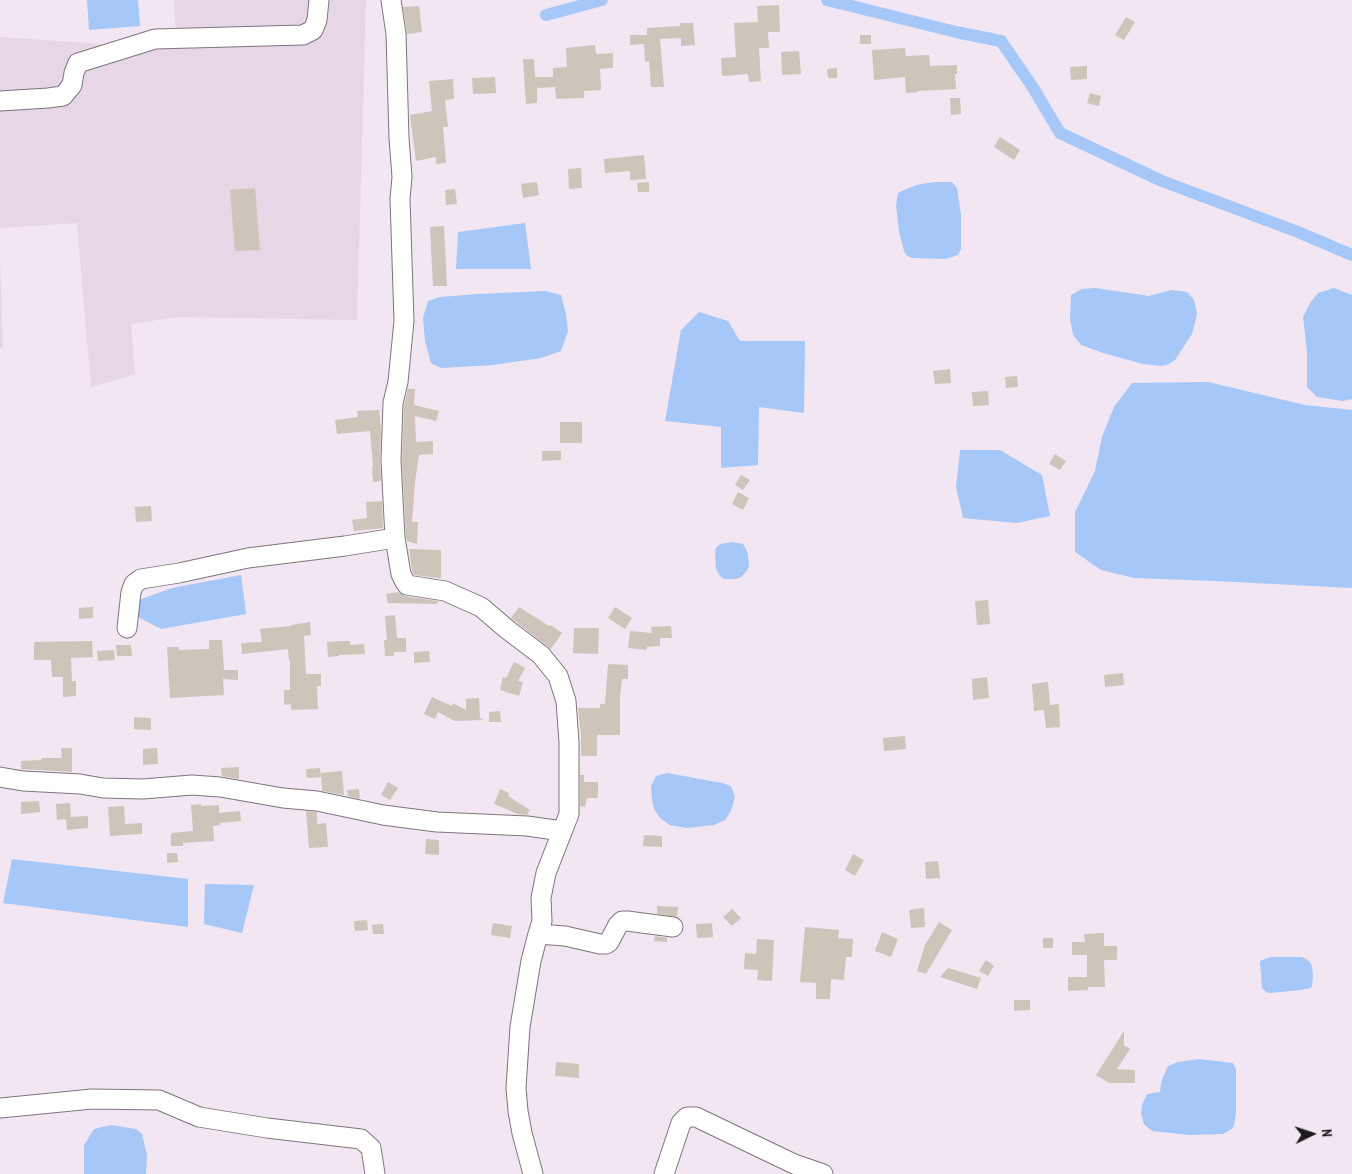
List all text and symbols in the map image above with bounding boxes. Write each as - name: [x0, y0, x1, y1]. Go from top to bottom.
- north arrow: [1287, 1109, 1337, 1159]
- text: N: [1318, 1129, 1336, 1137]

